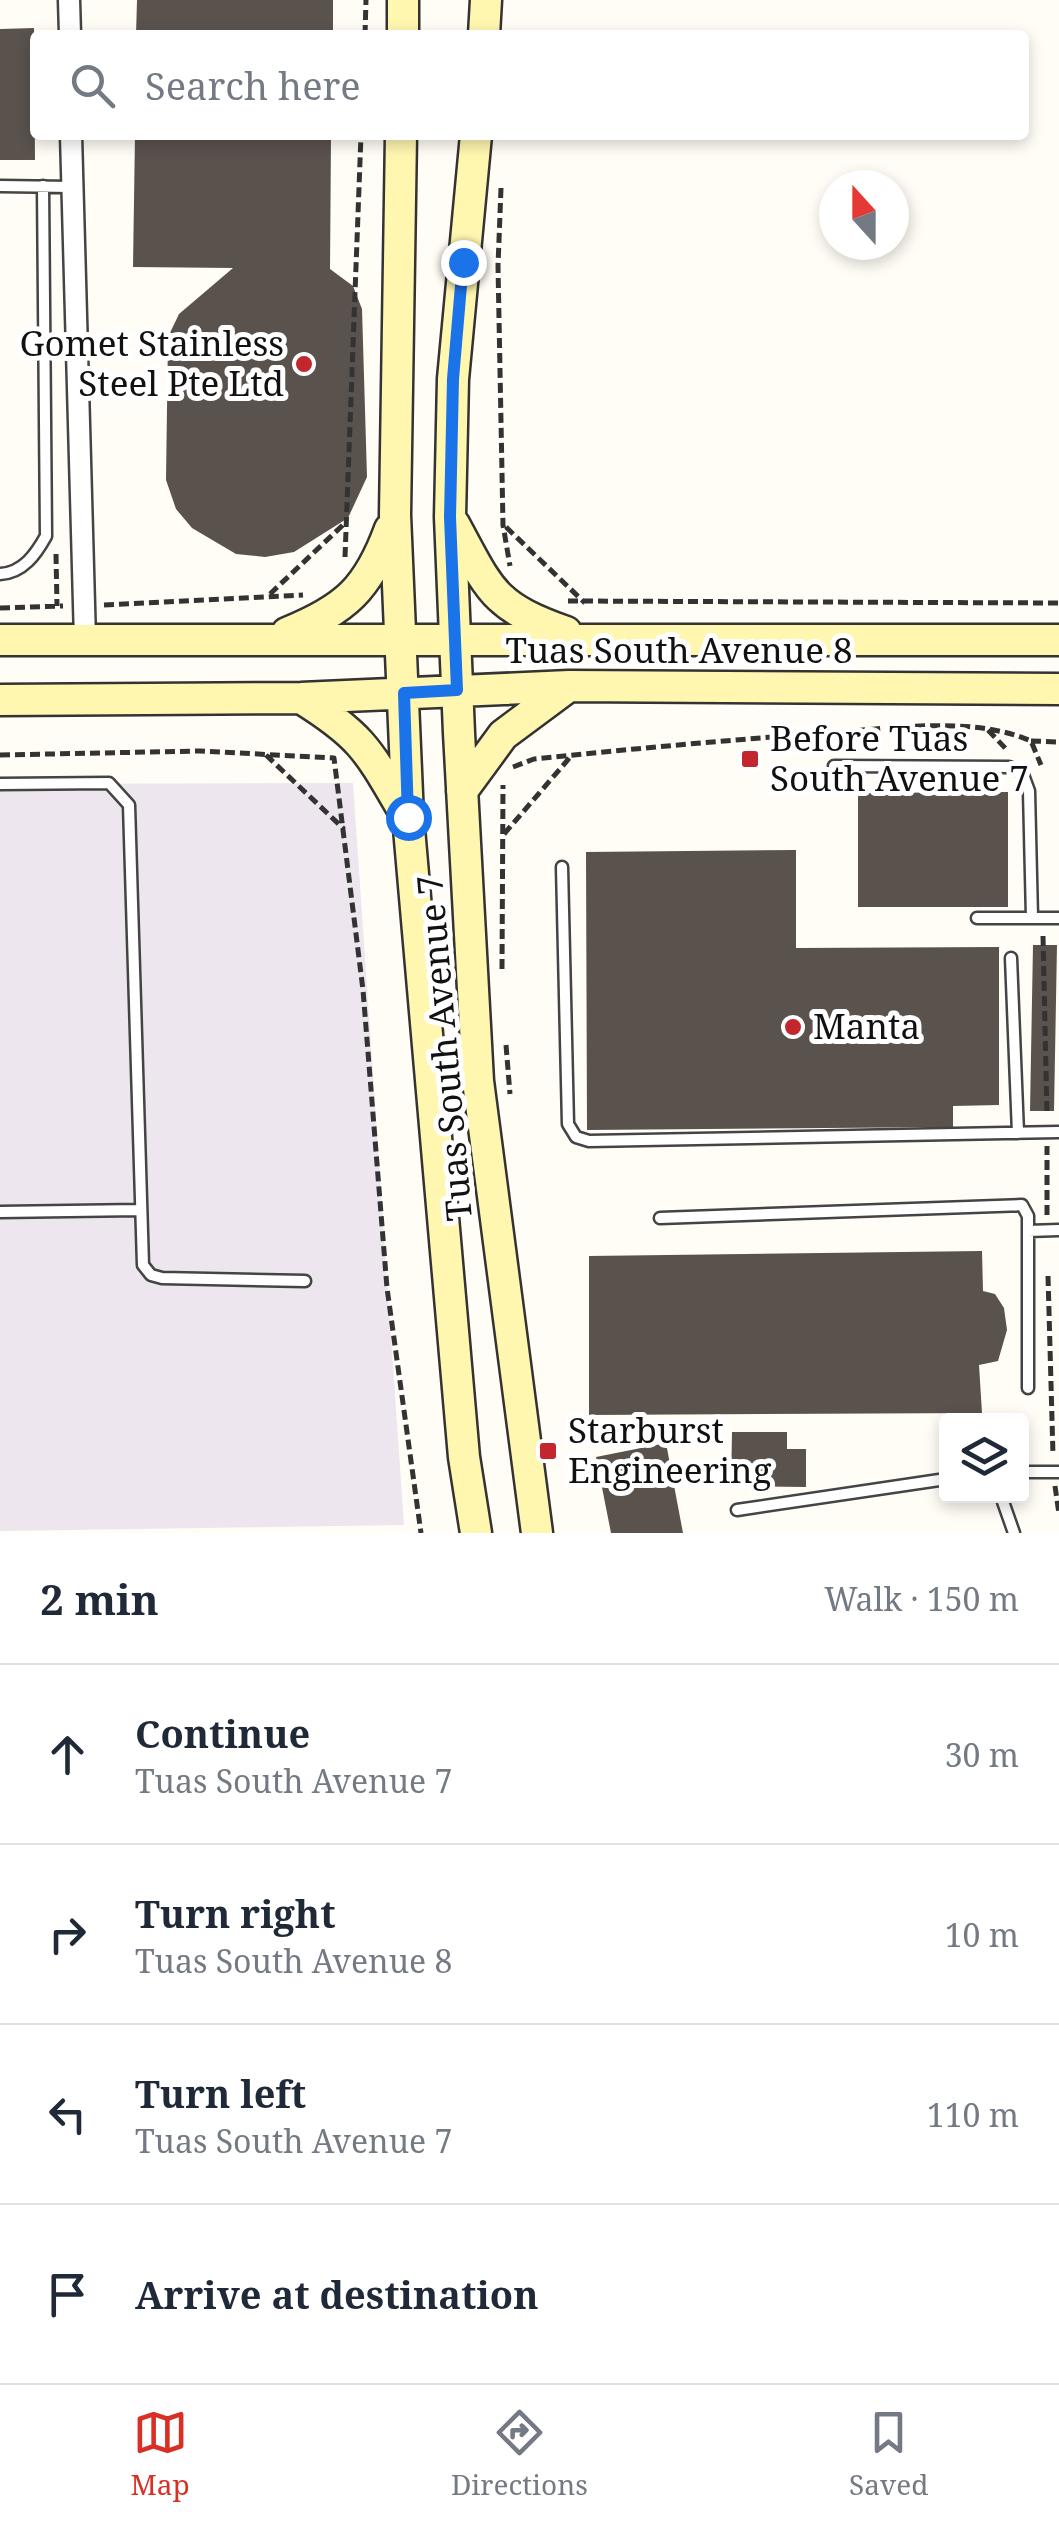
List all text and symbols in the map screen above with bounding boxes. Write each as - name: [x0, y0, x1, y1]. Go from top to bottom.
- search box: [30, 30, 1029, 140]
- icon: search: [65, 58, 120, 113]
- text: Search here: [145, 59, 361, 111]
- north arrow: [819, 170, 909, 260]
- route end: [441, 240, 487, 286]
- place label: Gomet Stainless Steel Pte Ltd: [20, 319, 284, 406]
- marker: Gomet Stainless Steel Pte Ltd: [293, 353, 315, 375]
- street label: Tuas South Avenue 8: [505, 626, 853, 673]
- place label: Before Tuas South Avenue 7: [770, 714, 1029, 801]
- marker: Before Tuas South Avenue 7: [739, 748, 761, 770]
- route start: [386, 795, 432, 841]
- street label: Tuas South Avenue 7: [405, 873, 482, 1223]
- place label: Manta: [813, 1002, 920, 1049]
- marker: Manta: [782, 1016, 804, 1038]
- place label: Starburst Engineering: [568, 1406, 772, 1493]
- map controls: [939, 1413, 1029, 1503]
- button: layers: [939, 1413, 1029, 1503]
- marker: Starburst Engineering: [537, 1440, 559, 1462]
- text: 2 min: [40, 1570, 159, 1627]
- text: Walk · 150 m: [824, 1577, 1019, 1620]
- text: Continue: [135, 1707, 310, 1759]
- icon: ahead: [40, 1727, 95, 1782]
- text: 30 m: [945, 1733, 1019, 1776]
- text: Tuas South Avenue 7: [135, 1759, 452, 1802]
- text: Turn right: [135, 1887, 336, 1939]
- icon: right: [40, 1907, 95, 1962]
- text: 10 m: [945, 1913, 1019, 1956]
- text: Tuas South Avenue 8: [135, 1939, 452, 1982]
- text: Turn left: [135, 2067, 306, 2119]
- icon: left: [40, 2087, 95, 2142]
- text: 110 m: [927, 2093, 1019, 2136]
- text: Tuas South Avenue 7: [135, 2119, 452, 2162]
- icon: arrive: [40, 2267, 95, 2322]
- text: Arrive at destination: [135, 2268, 539, 2320]
- tab: Map: [131, 2405, 190, 2503]
- tab: Directions: [451, 2405, 588, 2503]
- tab: Saved: [849, 2405, 928, 2503]

